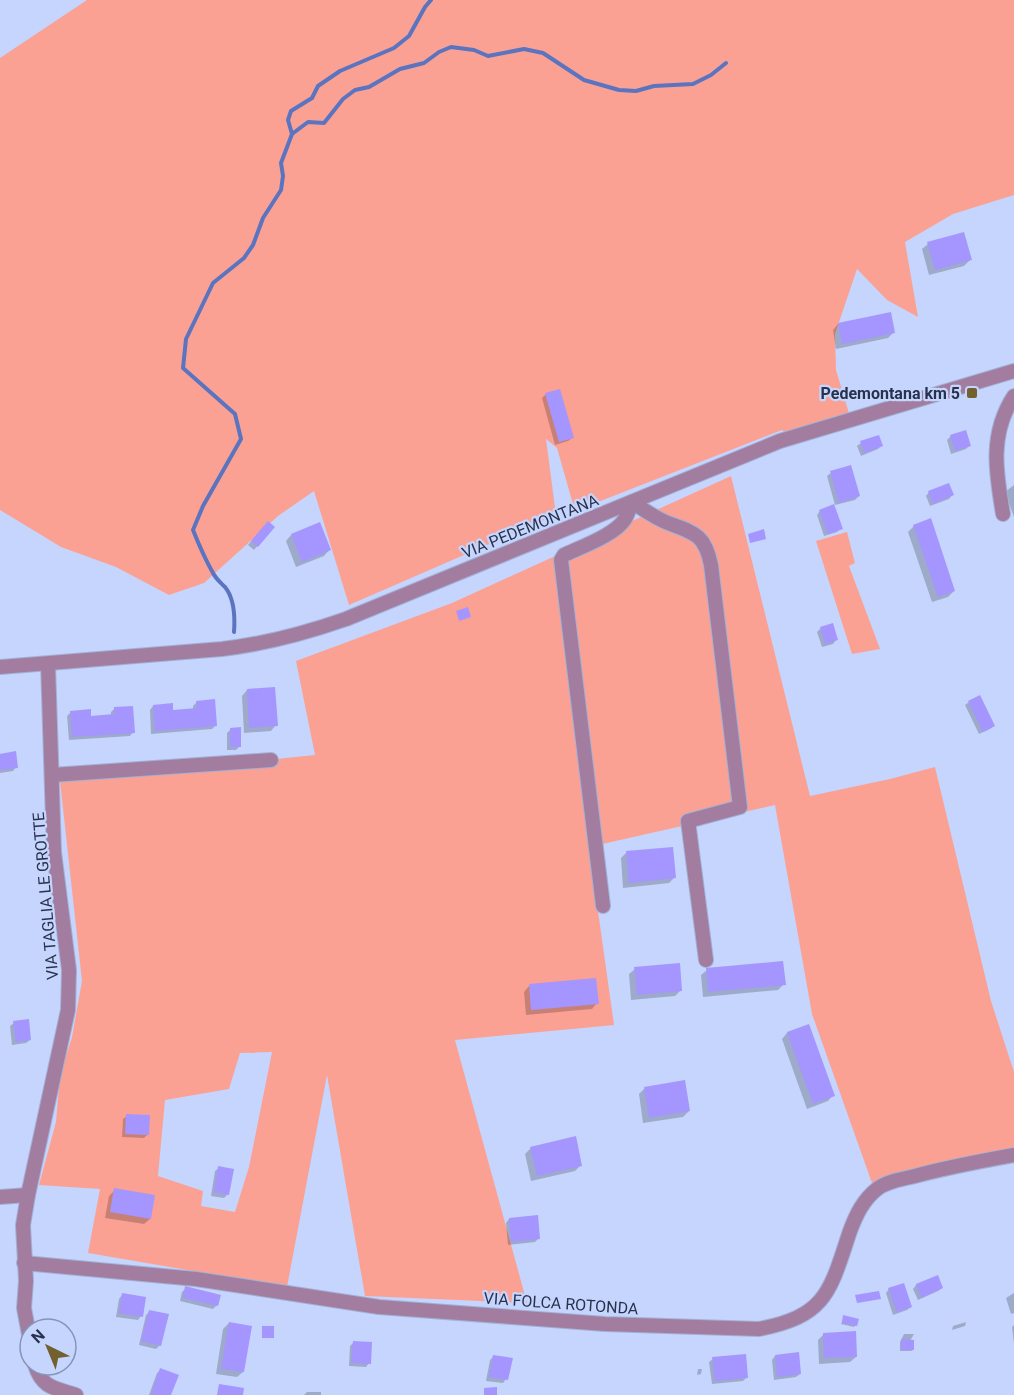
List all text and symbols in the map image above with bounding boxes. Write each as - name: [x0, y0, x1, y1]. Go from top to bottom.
- place label: Pedemontana km 5: [821, 384, 960, 403]
- marker: Pedemontana km 5: [965, 386, 979, 400]
- street label: VIA PEDEMONTANA: [459, 490, 602, 563]
- street label: VIA TAGLIA LE GROTTE: [29, 811, 62, 980]
- street label: VIA FOLCA ROTONDA: [483, 1289, 640, 1318]
- north arrow: [18, 1317, 78, 1377]
- text: N: [28, 1326, 49, 1347]

